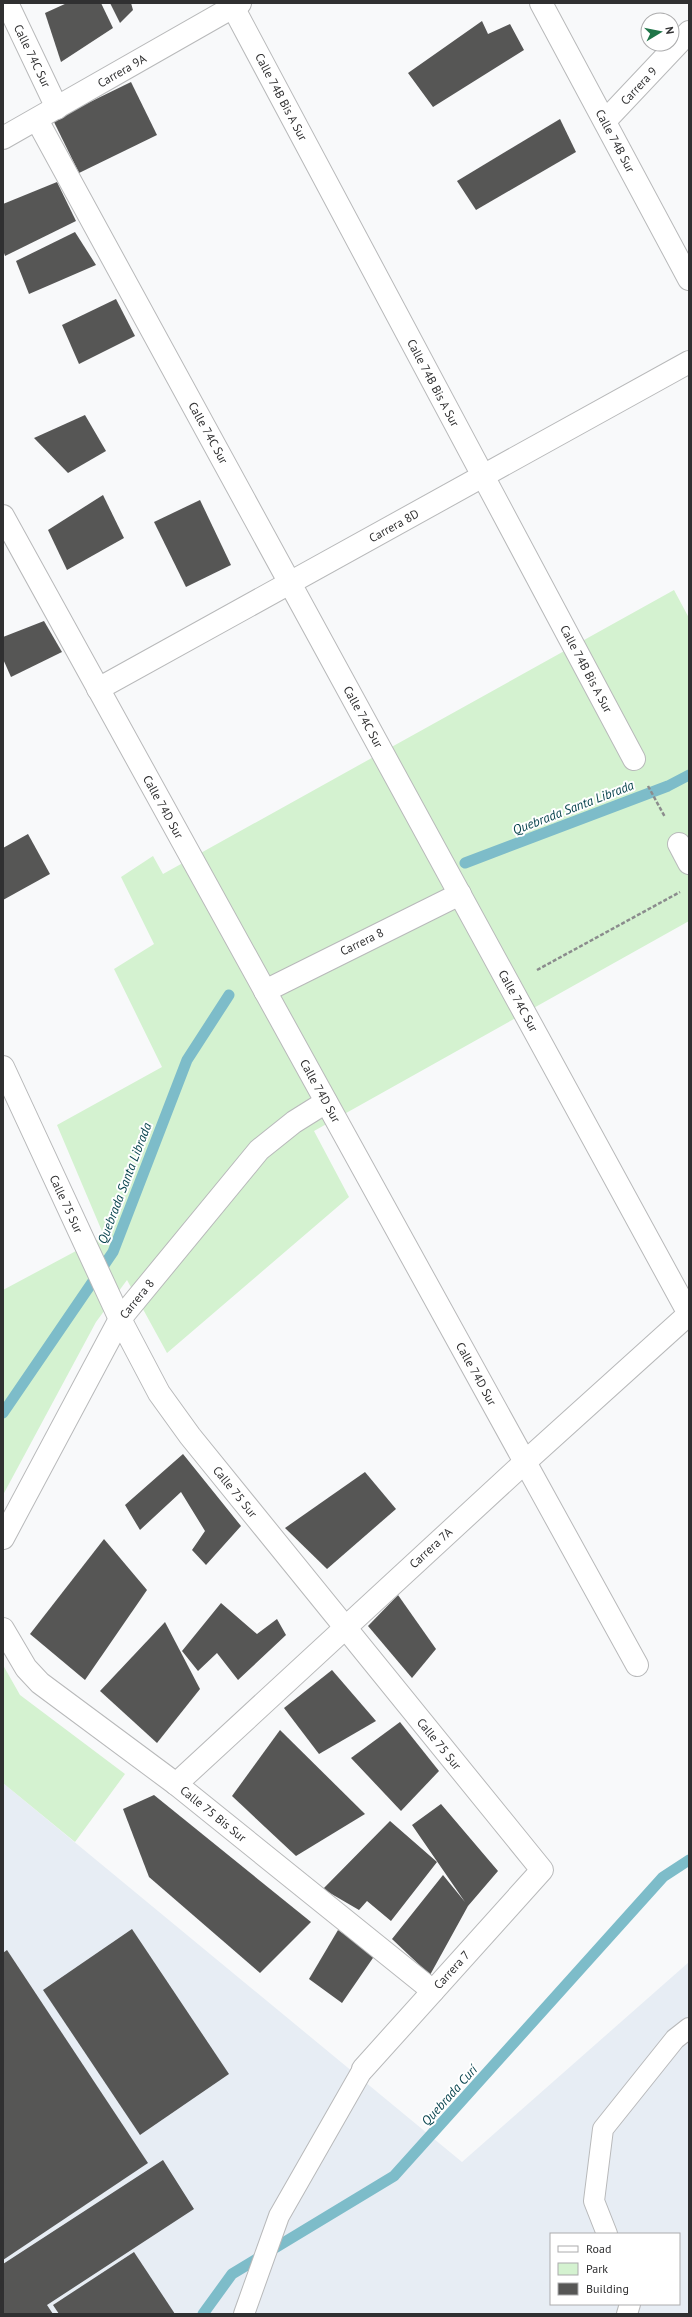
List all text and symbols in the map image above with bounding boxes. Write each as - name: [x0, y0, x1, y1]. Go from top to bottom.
- north arrow: [640, 12, 680, 52]
- street label: Calle 74C Sur: [11, 22, 54, 90]
- text: N: [662, 25, 677, 35]
- street label: Calle 74B Bis A Sur: [252, 50, 311, 143]
- street label: Carrera 9A: [95, 51, 149, 90]
- street label: Carrera 9: [617, 63, 660, 108]
- street label: Calle 74B Sur: [593, 107, 638, 175]
- street label: Calle 74B Bis A Sur: [404, 336, 463, 429]
- street label: Calle 74C Sur: [185, 399, 232, 466]
- street label: Carrera 8D: [366, 506, 421, 545]
- street label: Calle 74B Bis A Sur: [557, 622, 616, 715]
- street label: Calle 74C Sur: [340, 683, 387, 750]
- street label: Calle 74D Sur: [140, 773, 187, 841]
- water label: Quebrada Santa Librada: [510, 776, 637, 838]
- street label: Carrera 8: [338, 925, 386, 959]
- street label: Calle 74C Sur: [495, 967, 542, 1034]
- street label: Calle 74D Sur: [297, 1057, 344, 1125]
- water label: Quebrada Santa Librada: [94, 1120, 156, 1246]
- street label: Calle 75 Sur: [47, 1172, 86, 1235]
- street label: Carrera 8: [116, 1276, 157, 1322]
- street label: Calle 74D Sur: [453, 1340, 500, 1408]
- street label: Calle 75 Sur: [210, 1463, 261, 1521]
- street label: Carrera 7A: [406, 1524, 455, 1571]
- street label: Calle 75 Sur: [414, 1715, 465, 1773]
- street label: Calle 75 Bis Sur: [177, 1782, 249, 1845]
- street label: Carrera 7: [430, 1947, 473, 1992]
- water label: Quebrada Curí: [418, 2060, 482, 2129]
- legend: [550, 2233, 680, 2305]
- text: Road: [586, 2241, 611, 2256]
- text: Park: [586, 2261, 608, 2276]
- text: Building: [586, 2281, 629, 2296]

